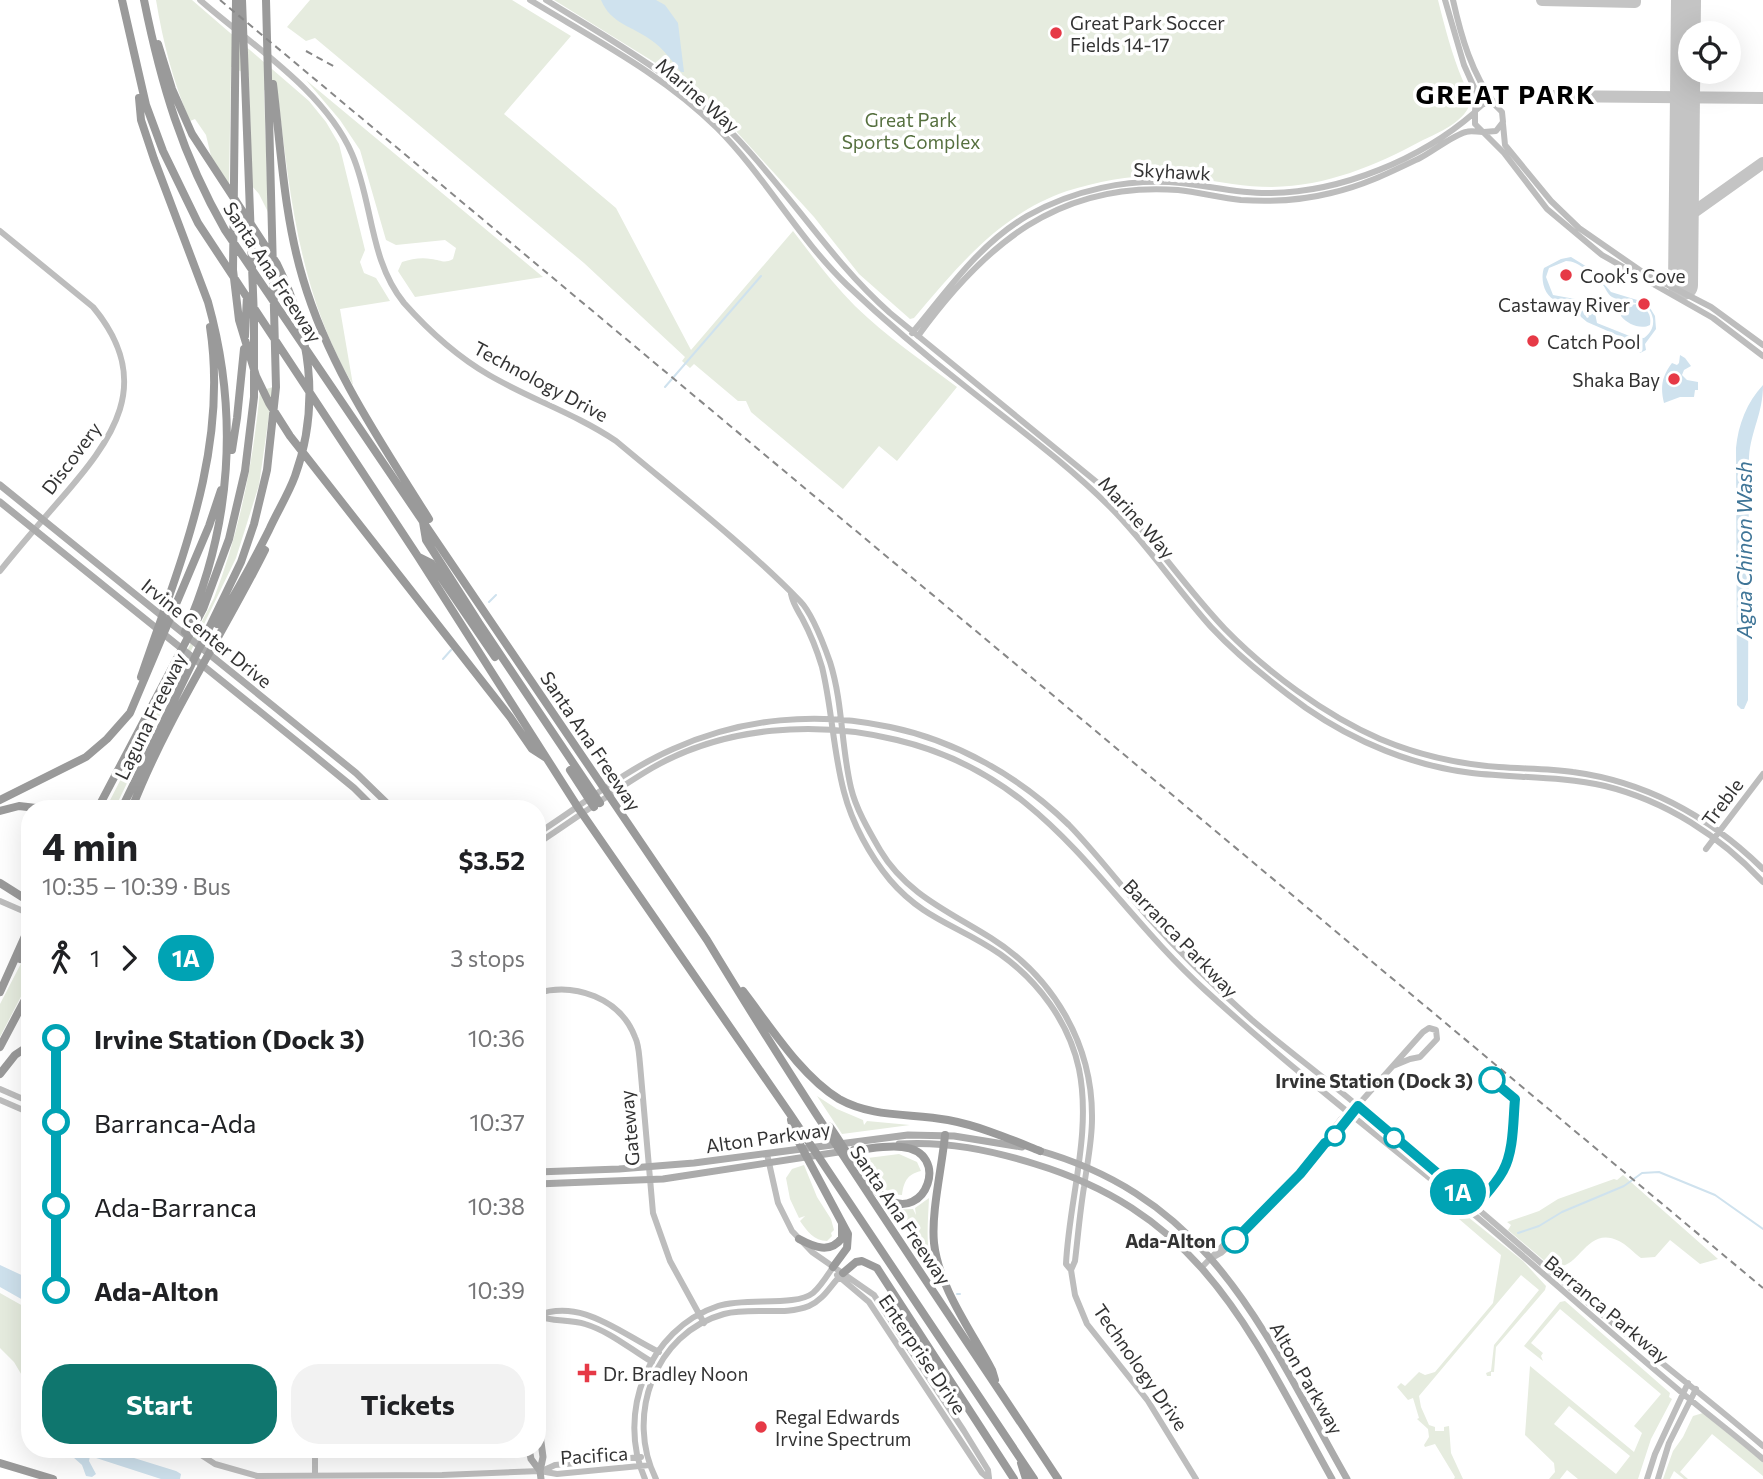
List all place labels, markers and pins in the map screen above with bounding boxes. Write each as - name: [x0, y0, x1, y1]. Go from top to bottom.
- place label: Great Park Soccer Fields 14-17: [1070, 11, 1225, 56]
- marker: Great Park Soccer Fields 14-17: [1048, 25, 1064, 41]
- place label: Cook's Cove: [1580, 264, 1686, 287]
- marker: Cook's Cove: [1558, 267, 1574, 283]
- place label: Castaway River: [1498, 293, 1630, 316]
- marker: Castaway River: [1636, 296, 1652, 312]
- place label: Catch Pool: [1547, 330, 1641, 353]
- marker: Catch Pool: [1525, 333, 1541, 349]
- place label: Shaka Bay: [1572, 368, 1660, 391]
- marker: Shaka Bay: [1666, 371, 1682, 387]
- marker: Irvine Station (Dock 3): [1479, 1067, 1505, 1093]
- place label: Irvine Station (Dock 3): [1275, 1069, 1473, 1092]
- unlabelled marker: [1325, 1126, 1345, 1146]
- unlabelled marker: [1384, 1128, 1404, 1148]
- marker: Ada-Alton: [1222, 1227, 1248, 1253]
- place label: Ada-Alton: [1125, 1229, 1216, 1252]
- place label: Dr. Bradley Noon: [603, 1362, 748, 1385]
- marker: Dr. Bradley Noon: [577, 1363, 597, 1383]
- place label: Regal Edwards Irvine Spectrum: [775, 1405, 911, 1450]
- marker: Regal Edwards Irvine Spectrum: [753, 1419, 769, 1435]

